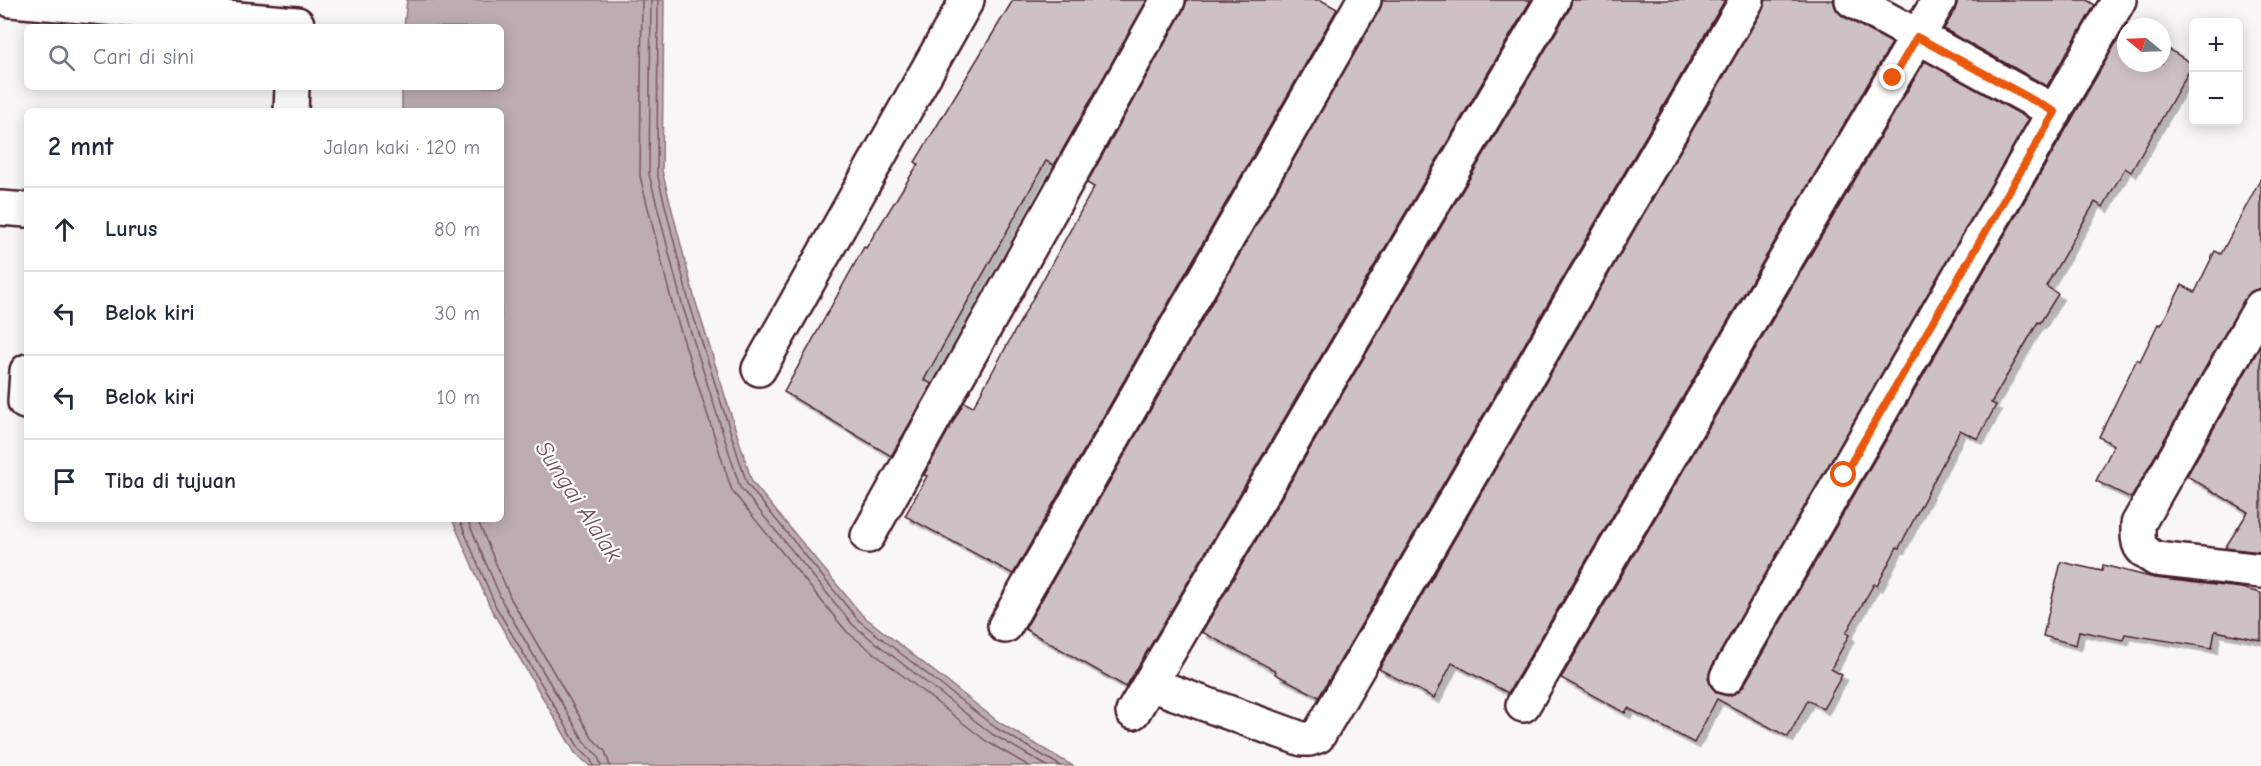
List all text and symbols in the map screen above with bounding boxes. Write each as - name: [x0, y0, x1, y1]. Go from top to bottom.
- north arrow: [2117, 18, 2171, 72]
- map controls: [2189, 18, 2243, 126]
- button: +: [2189, 18, 2243, 72]
- search box: [24, 24, 504, 90]
- icon: search: [45, 41, 78, 74]
- text: Cari di sini: [93, 44, 194, 70]
- route end: [1879, 64, 1905, 90]
- button: −: [2189, 72, 2243, 126]
- text: 2 mnt: [48, 132, 114, 162]
- text: Jalan kaki · 120 m: [324, 136, 480, 159]
- icon: ahead: [48, 213, 81, 246]
- text: Lurus: [105, 216, 157, 242]
- text: 80 m: [434, 218, 480, 241]
- icon: left: [48, 297, 81, 330]
- text: Belok kiri: [105, 300, 195, 326]
- text: 30 m: [434, 302, 480, 325]
- icon: left: [48, 381, 81, 414]
- text: Belok kiri: [105, 384, 195, 410]
- text: 10 m: [437, 386, 480, 409]
- water label: Sungai Alalak: [530, 435, 629, 567]
- route start: [1830, 461, 1856, 487]
- icon: arrive: [48, 465, 81, 498]
- text: Tiba di tujuan: [105, 468, 236, 494]

